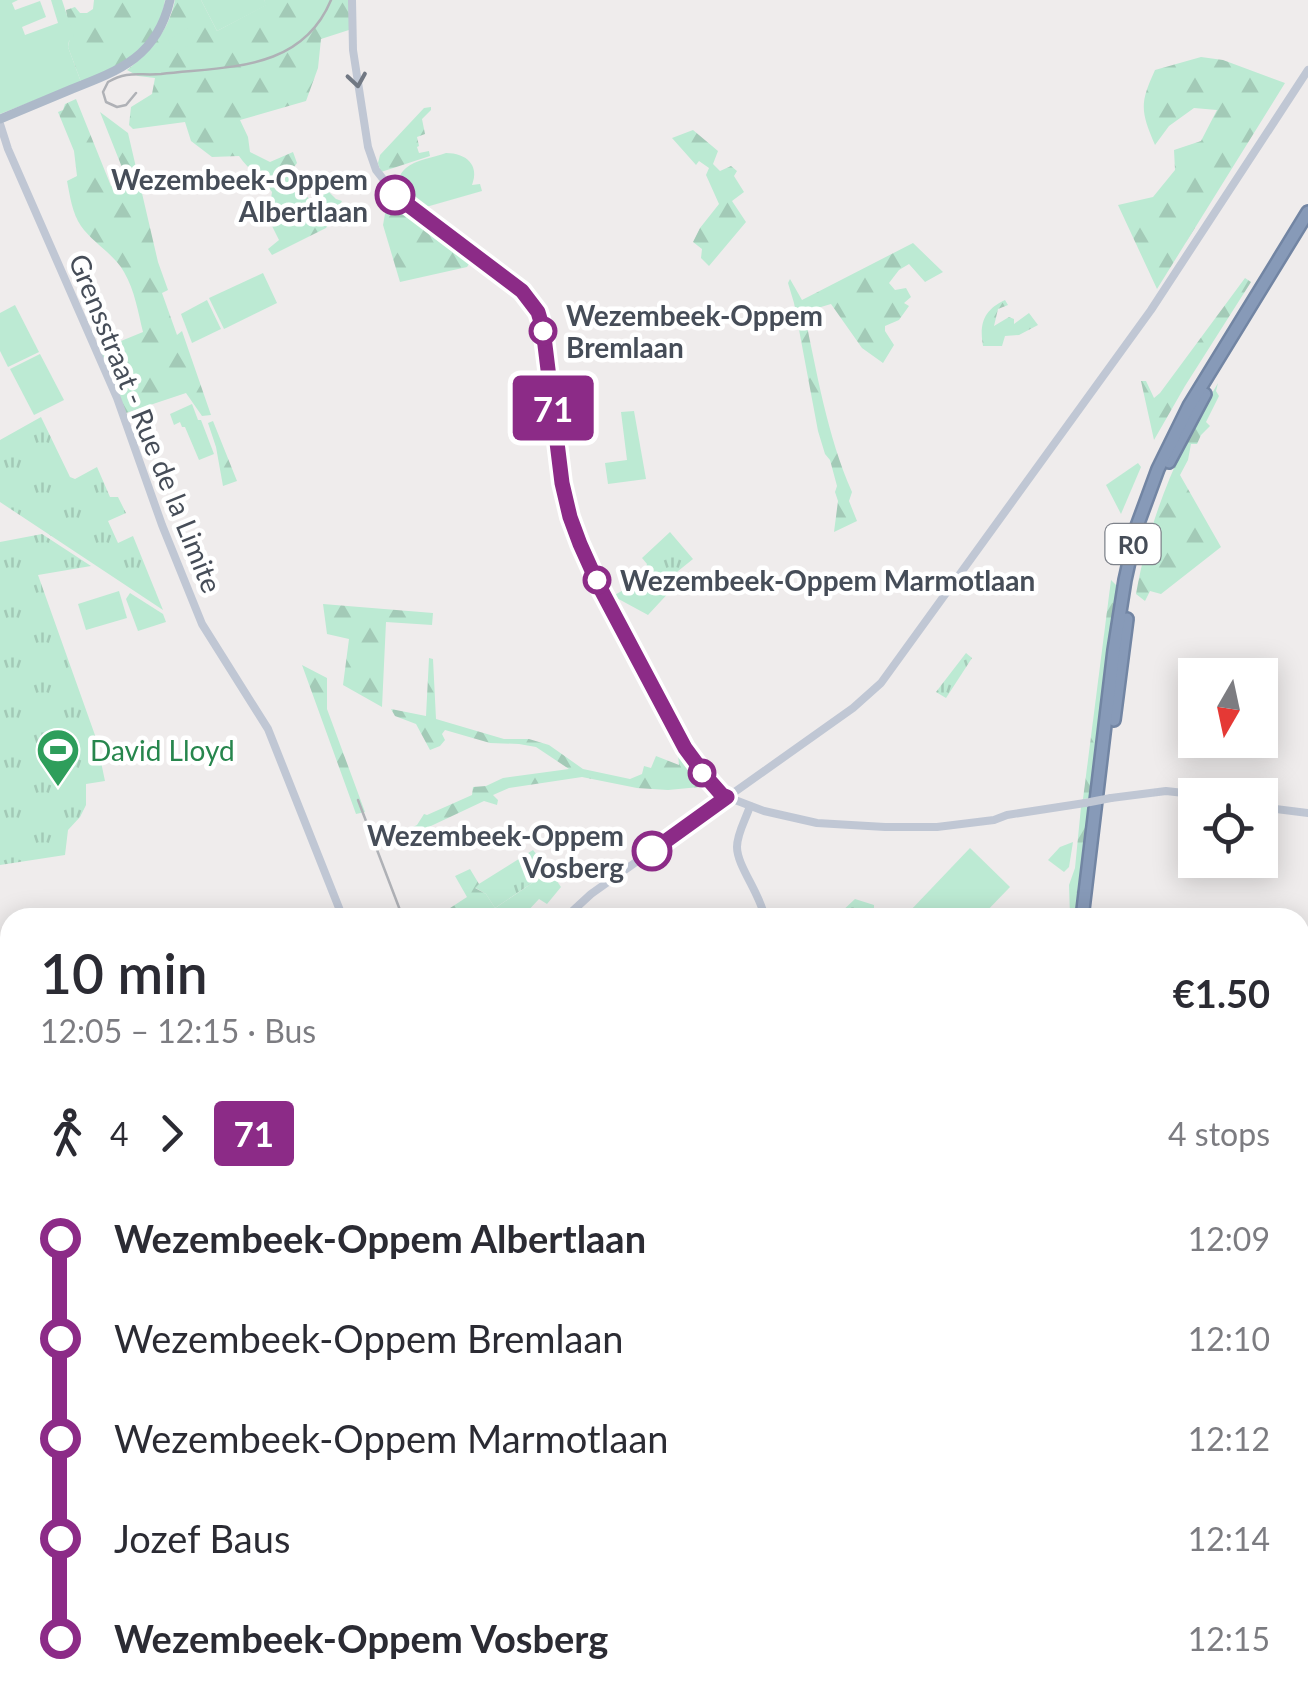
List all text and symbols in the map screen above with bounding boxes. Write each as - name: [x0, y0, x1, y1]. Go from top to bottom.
- one-way arrow: [346, 72, 367, 88]
- place label: Wezembeek-Oppem Albertlaan: [111, 162, 368, 228]
- marker: Wezembeek-Oppem Albertlaan: [376, 176, 414, 214]
- street label: Grensstraat - Rue de la Limite: [62, 249, 230, 597]
- place label: Wezembeek-Oppem Bremlaan: [566, 298, 823, 364]
- marker: Wezembeek-Oppem Bremlaan: [530, 318, 556, 344]
- line badge: 71: [508, 376, 598, 440]
- text: 71: [533, 387, 573, 429]
- road number: R0: [1106, 524, 1160, 564]
- place label: Wezembeek-Oppem Marmotlaan: [620, 563, 1035, 597]
- marker: Wezembeek-Oppem Marmotlaan: [584, 567, 610, 593]
- north arrow: [1178, 658, 1278, 758]
- map controls: [1178, 658, 1278, 878]
- sports icon: David Lloyd: [35, 727, 81, 788]
- place label: David Lloyd: [90, 733, 235, 767]
- unlabelled marker: [689, 760, 715, 786]
- button: locate: [1178, 778, 1278, 878]
- place label: Wezembeek-Oppem Vosberg: [367, 818, 624, 884]
- marker: Wezembeek-Oppem Vosberg: [633, 832, 671, 870]
- text: 10 min: [40, 940, 208, 1006]
- text: €1.50: [1173, 970, 1270, 1016]
- text: 12:05 – 12:15 · Bus: [40, 1011, 316, 1050]
- icon: walk: [40, 1106, 95, 1161]
- icon: forward: [144, 1106, 199, 1161]
- text: 71: [234, 1112, 274, 1154]
- text: 4: [110, 1114, 129, 1153]
- text: 4 stops: [1168, 1114, 1270, 1153]
- text: Wezembeek-Oppem Albertlaan: [114, 1215, 646, 1261]
- text: 12:09: [1188, 1219, 1270, 1258]
- text: Wezembeek-Oppem Bremlaan: [114, 1315, 624, 1361]
- text: 12:10: [1188, 1319, 1270, 1358]
- text: Wezembeek-Oppem Marmotlaan: [114, 1415, 669, 1461]
- text: 12:12: [1188, 1419, 1270, 1458]
- text: Jozef Baus: [114, 1515, 290, 1561]
- text: 12:14: [1188, 1519, 1270, 1558]
- text: Wezembeek-Oppem Vosberg: [114, 1615, 608, 1661]
- text: 12:15: [1188, 1619, 1270, 1658]

